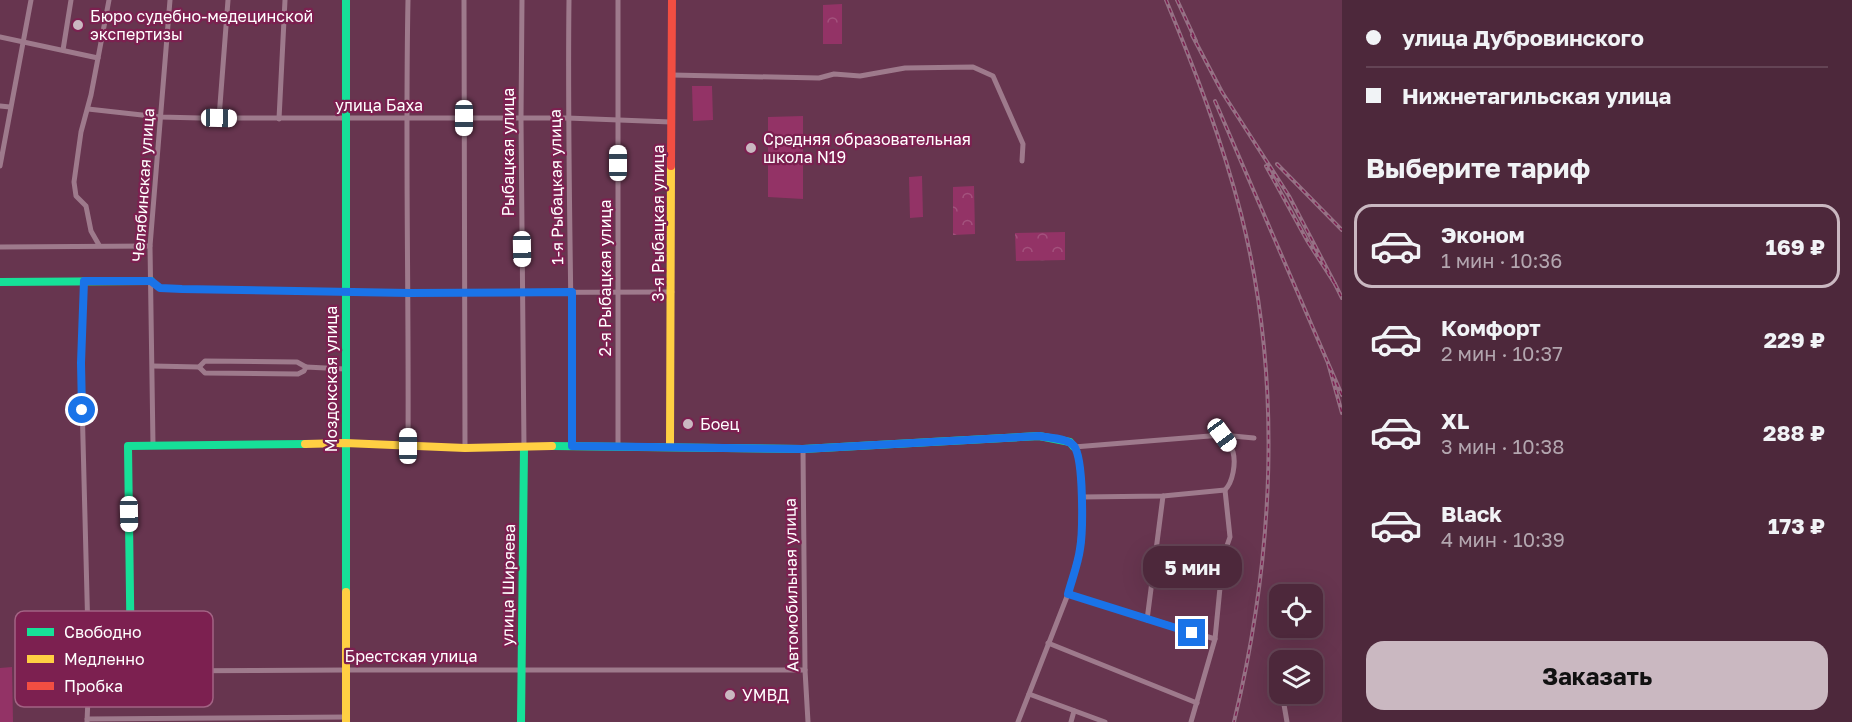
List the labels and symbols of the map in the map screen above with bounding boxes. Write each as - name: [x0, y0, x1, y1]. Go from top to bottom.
- place label: Бюро судебно-медецинской экспертизы: [90, 6, 313, 44]
- marker: Бюро судебно-медецинской экспертизы: [71, 18, 85, 32]
- street label: Рыбацкая улица: [498, 88, 518, 216]
- street label: улица Баха: [335, 95, 423, 115]
- car: [455, 100, 473, 136]
- street label: Челябинская улица: [128, 107, 158, 263]
- car: [201, 109, 237, 127]
- street label: 1-я Рыбацкая улица: [545, 109, 567, 265]
- place label: Средняя образовательная школа N19: [763, 129, 971, 167]
- marker: Средняя образовательная школа N19: [744, 141, 758, 155]
- street label: 3-я Рыбацкая улица: [648, 144, 668, 302]
- car: [609, 145, 627, 181]
- street label: 2-я Рыбацкая улица: [595, 199, 615, 357]
- car: [513, 231, 531, 267]
- street label: Моздокская улица: [321, 306, 341, 452]
- route start: [68, 396, 95, 423]
- place label: Боец: [700, 414, 740, 434]
- car: [1204, 415, 1240, 455]
- marker: Боец: [681, 417, 695, 431]
- car: [399, 428, 417, 464]
- car: [120, 496, 138, 532]
- street label: Автомобильная улица: [779, 498, 803, 672]
- street label: улица Ширяева: [497, 524, 519, 646]
- callout: 5 мин: [1142, 546, 1242, 588]
- legend: [15, 611, 213, 707]
- route end: [1178, 619, 1205, 646]
- text: Свободно: [64, 622, 142, 642]
- street label: Брестская улица: [345, 646, 477, 666]
- text: Медленно: [64, 649, 145, 669]
- text: Пробка: [64, 676, 123, 696]
- place label: УМВД: [742, 685, 789, 705]
- marker: УМВД: [723, 688, 737, 702]

